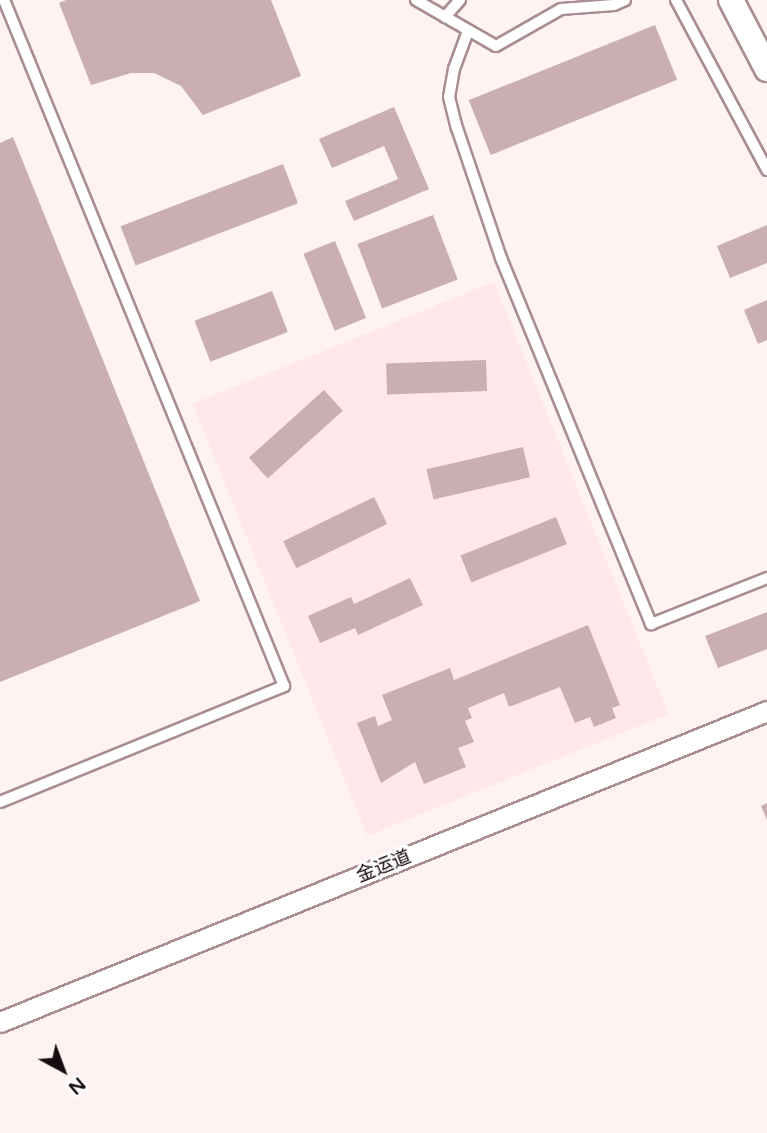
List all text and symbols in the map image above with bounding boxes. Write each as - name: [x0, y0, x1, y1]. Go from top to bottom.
- street label: 金运道: [353, 846, 415, 888]
- north arrow: [28, 1035, 98, 1105]
- text: N: [64, 1073, 90, 1099]

